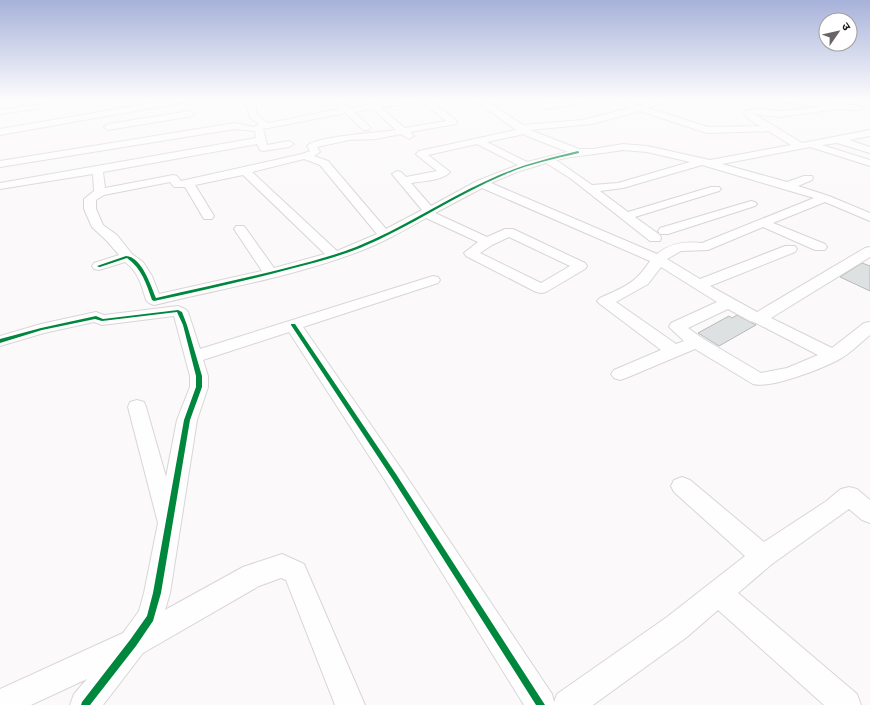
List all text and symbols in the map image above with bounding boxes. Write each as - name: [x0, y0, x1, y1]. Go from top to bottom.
- north arrow: [818, 12, 858, 52]
- text: उ: [839, 20, 854, 33]

